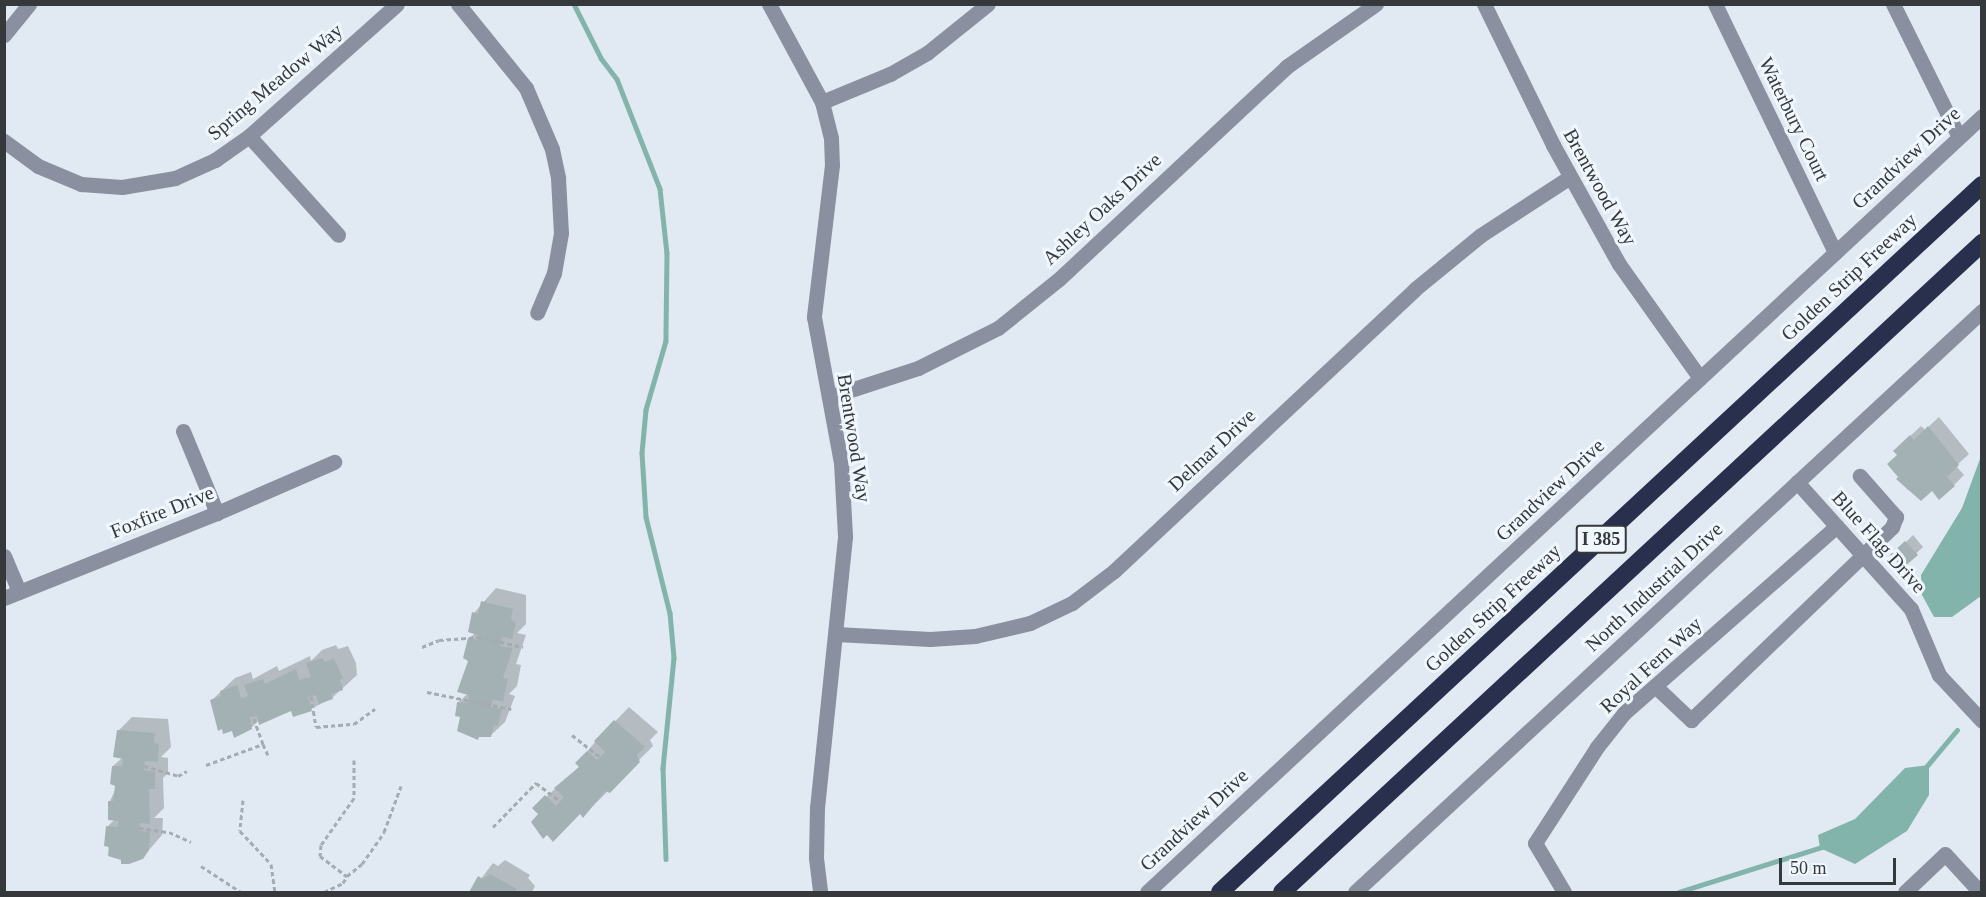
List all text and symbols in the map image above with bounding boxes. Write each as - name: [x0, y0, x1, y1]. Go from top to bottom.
- street label: Spring Meadow Way: [202, 18, 348, 146]
- street label: Waterbury Court: [1754, 53, 1834, 185]
- street label: Grandview Drive: [1847, 102, 1965, 214]
- street label: Brentwood Way: [1558, 124, 1642, 250]
- street label: Ashley Oaks Drive: [1038, 148, 1166, 270]
- street label: Golden Strip Freeway: [1776, 208, 1922, 346]
- street label: Brentwood Way: [832, 372, 876, 504]
- street label: Delmar Drive: [1163, 404, 1261, 496]
- street label: Grandview Drive: [1491, 434, 1609, 546]
- street label: Foxfire Drive: [107, 480, 217, 544]
- street label: Blue Flag Drive: [1827, 486, 1931, 598]
- street label: North Industrial Drive: [1580, 517, 1728, 657]
- road number: I 385: [1576, 524, 1626, 554]
- street label: Golden Strip Freeway: [1420, 539, 1566, 677]
- street label: Royal Fern Way: [1595, 612, 1707, 718]
- street label: Grandview Drive: [1135, 764, 1253, 876]
- scale bar: [1782, 846, 1899, 884]
- text: 50 m: [1790, 858, 1827, 878]

